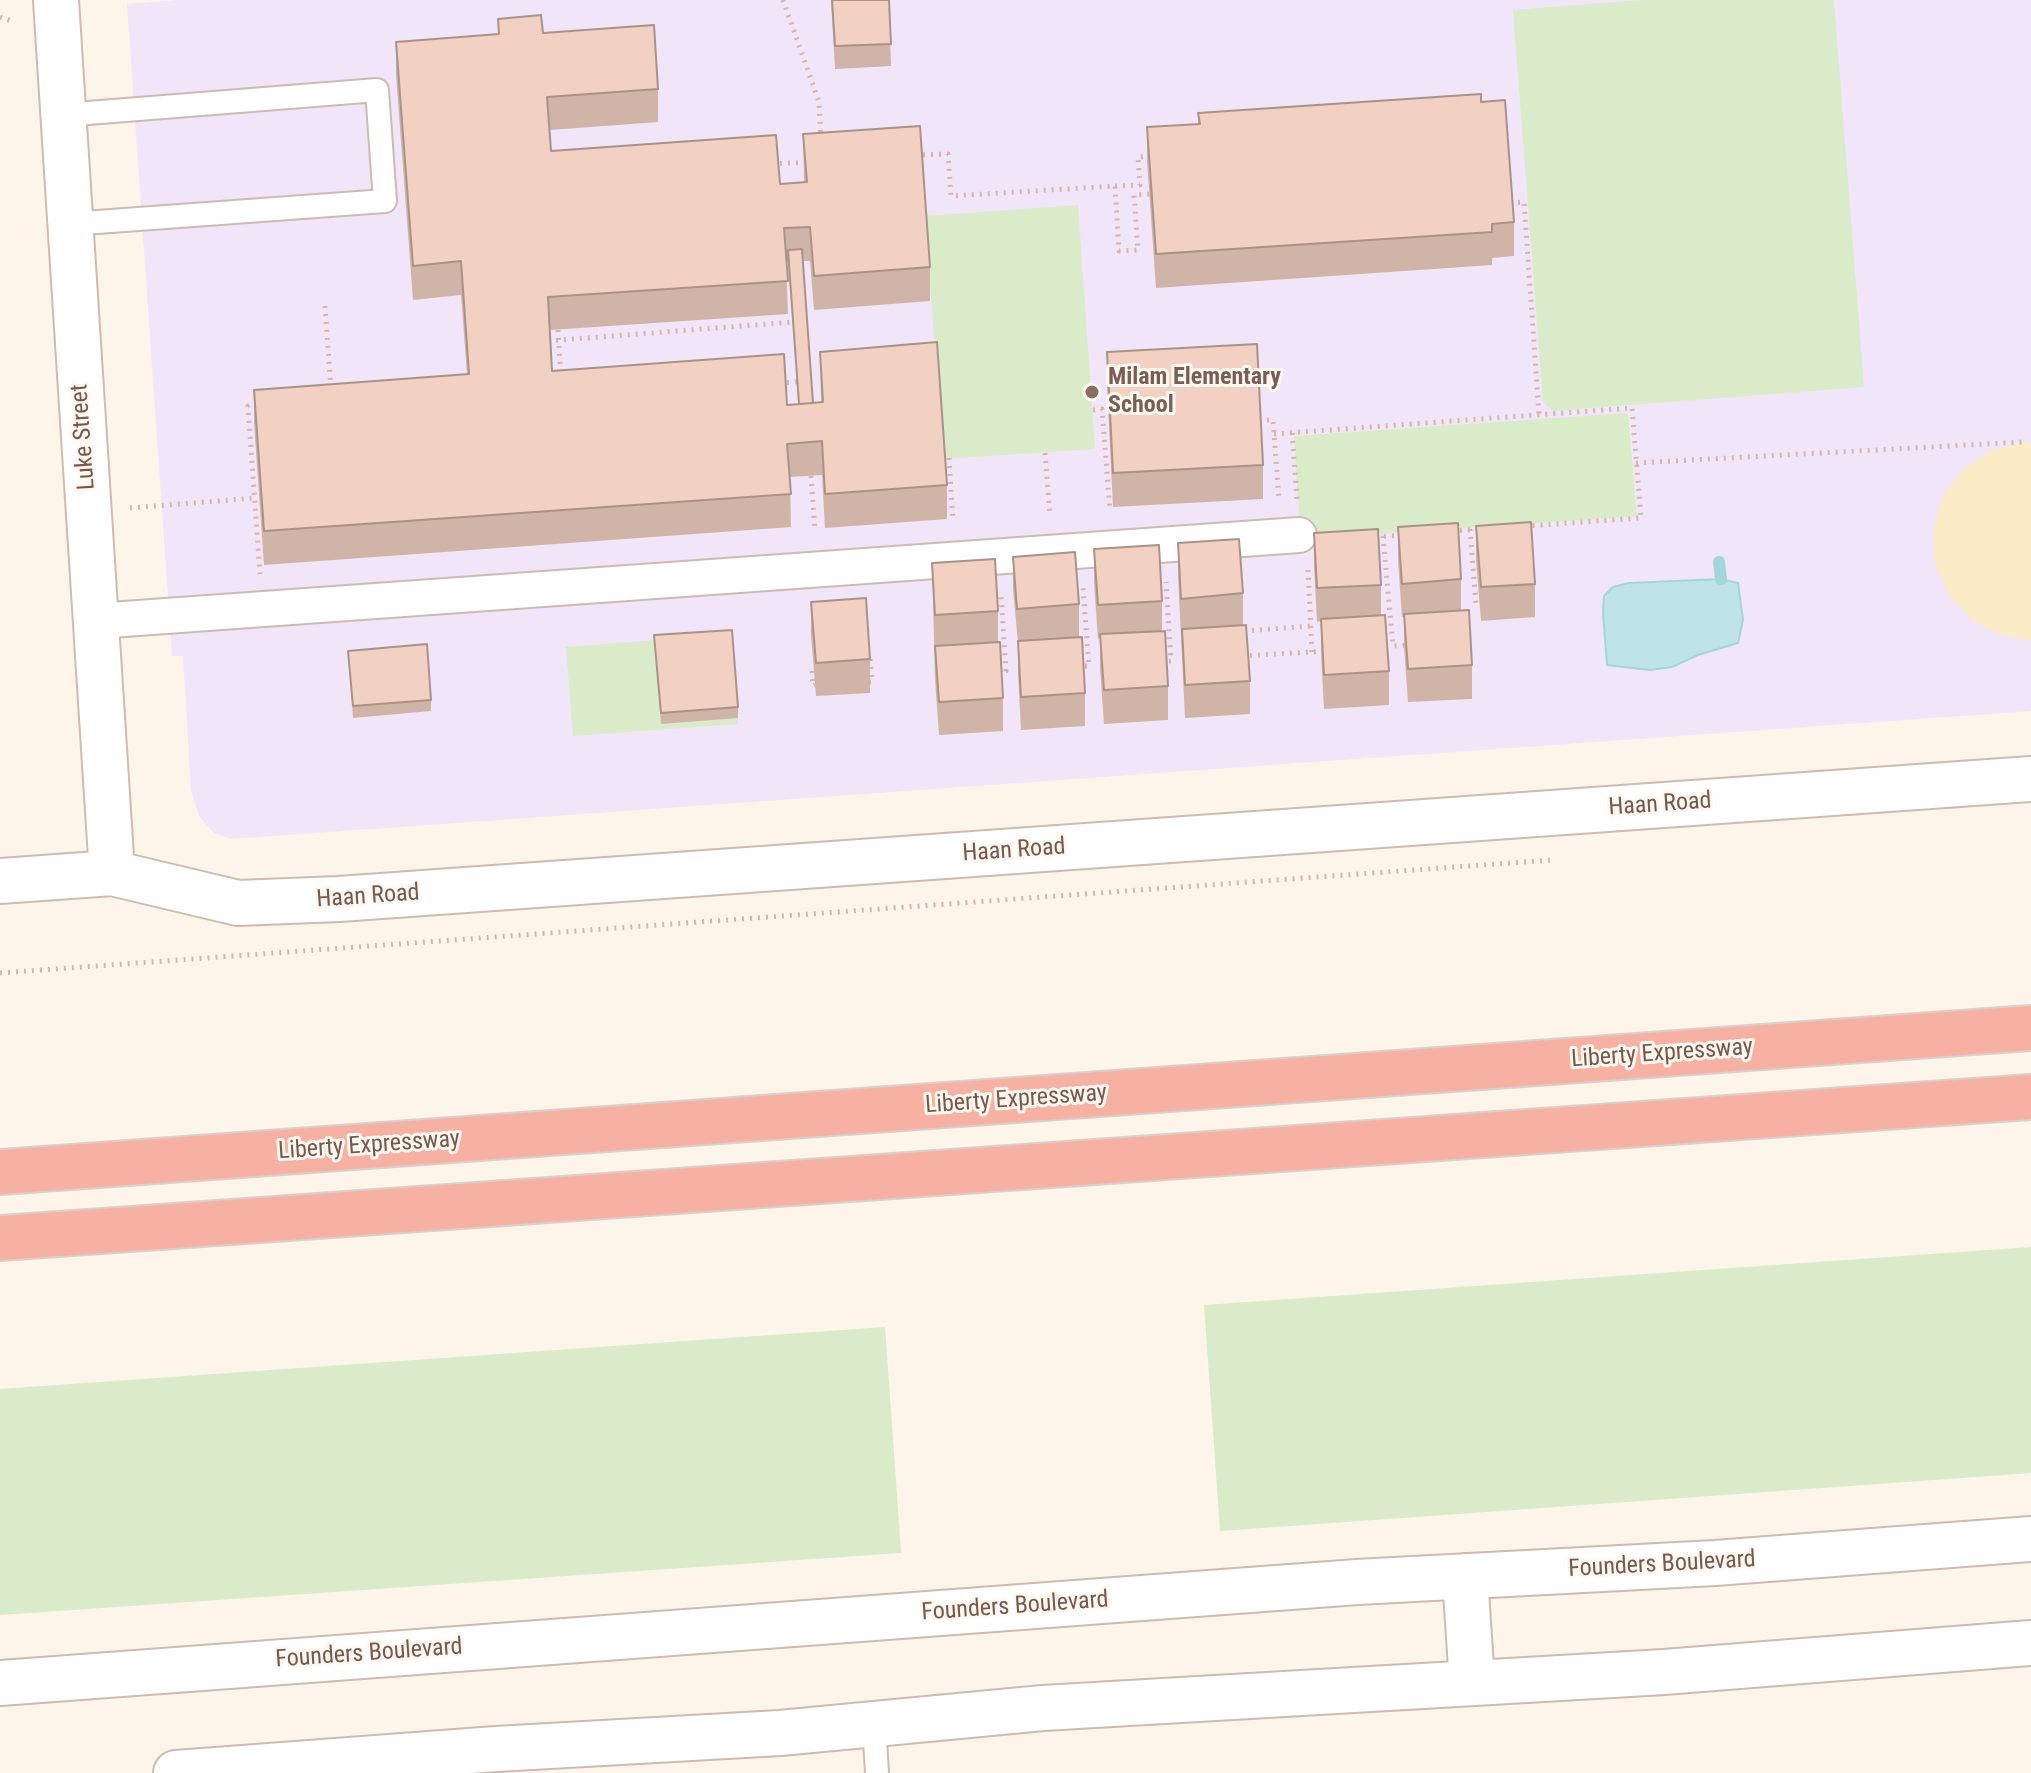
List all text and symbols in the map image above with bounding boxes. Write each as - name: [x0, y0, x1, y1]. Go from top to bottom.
- place label: Milam Elementary School: [1108, 364, 1281, 420]
- street label: Luke Street: [66, 383, 102, 491]
- marker: Milam Elementary School: [1083, 383, 1101, 401]
- street label: Haan Road: [1608, 787, 1712, 823]
- street label: Haan Road: [962, 833, 1066, 869]
- street label: Haan Road: [316, 879, 420, 915]
- street label: Liberty Expressway: [1570, 1033, 1754, 1075]
- street label: Liberty Expressway: [924, 1079, 1108, 1121]
- street label: Liberty Expressway: [277, 1125, 461, 1167]
- street label: Founders Boulevard: [1568, 1546, 1756, 1584]
- street label: Founders Boulevard: [921, 1586, 1109, 1628]
- street label: Founders Boulevard: [275, 1633, 463, 1675]

